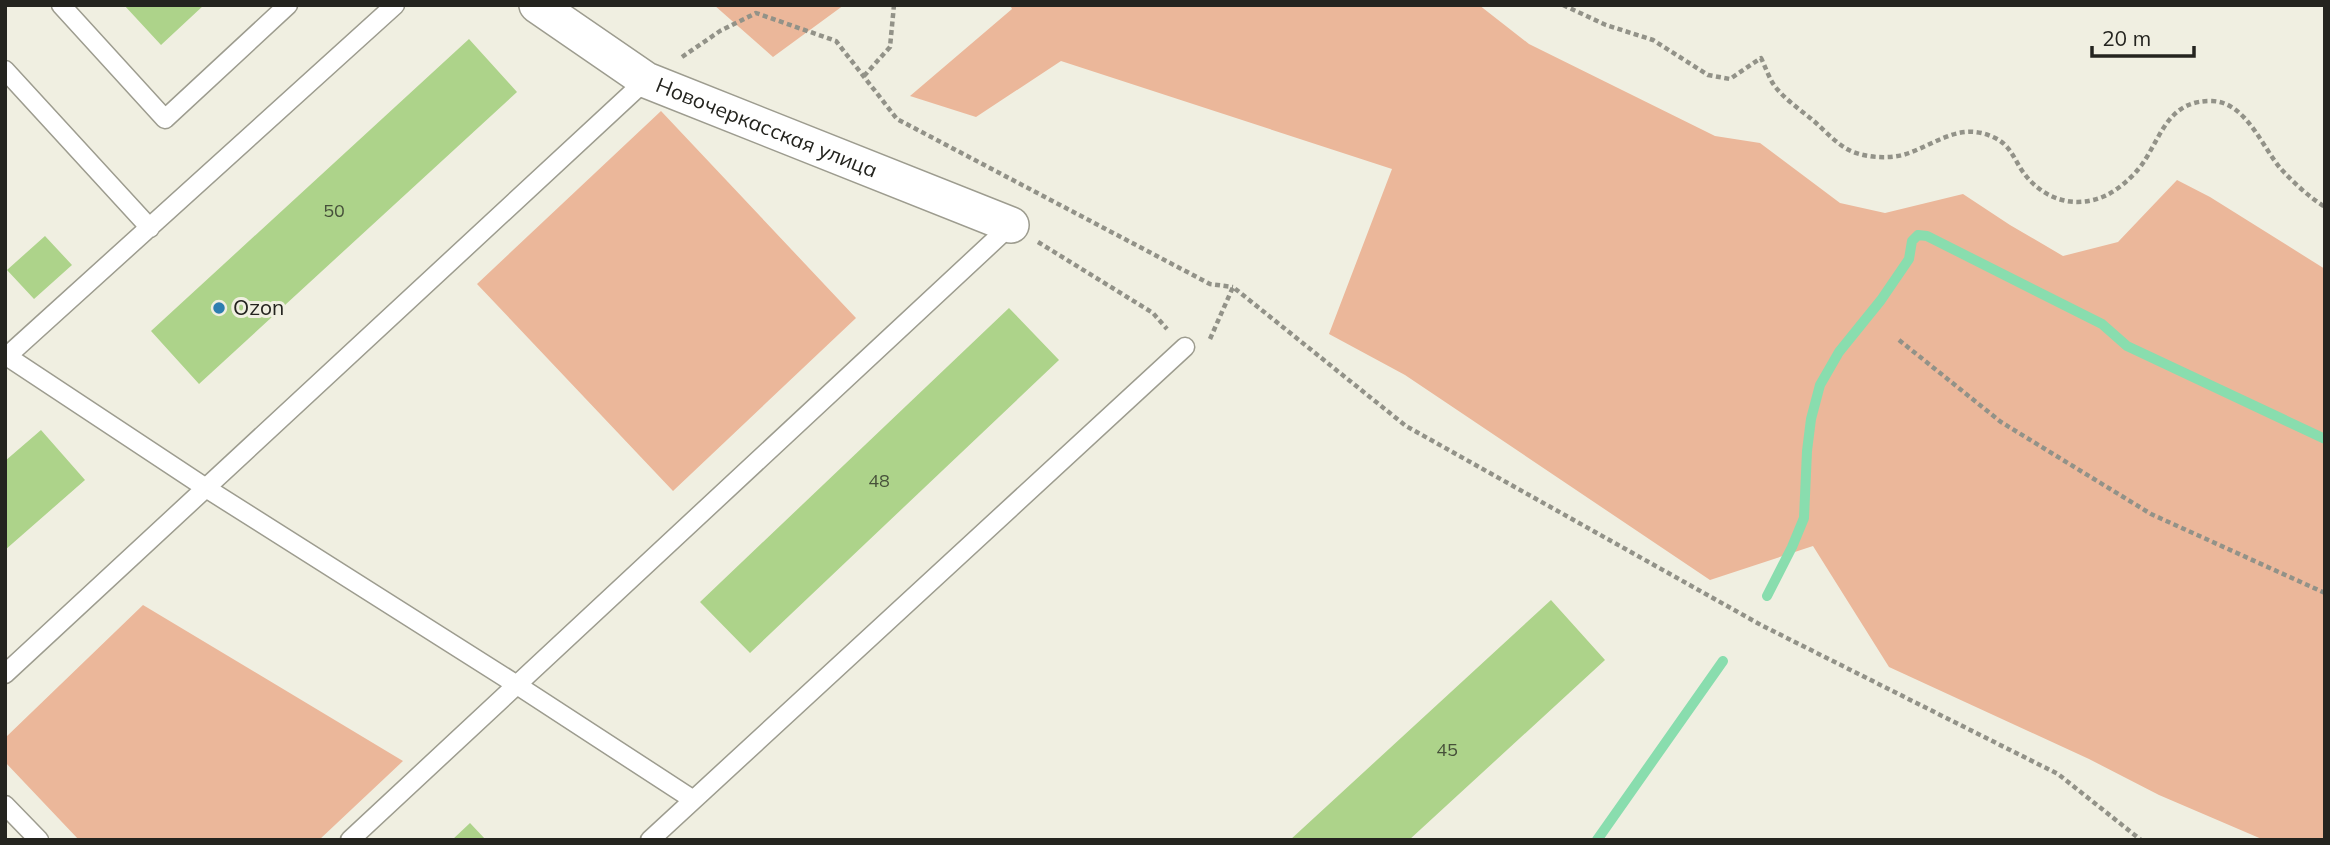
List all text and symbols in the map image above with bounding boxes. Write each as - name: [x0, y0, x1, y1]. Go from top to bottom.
- scale bar: [2092, 14, 2194, 58]
- text: 20 m: [2102, 25, 2151, 51]
- street label: Новочеркасская улица: [652, 71, 881, 183]
- house number: 50: [323, 199, 345, 222]
- place label: Ozon: [233, 294, 284, 320]
- marker: Ozon: [211, 300, 227, 316]
- house number: 48: [868, 469, 890, 492]
- house number: 45: [1436, 738, 1458, 761]

